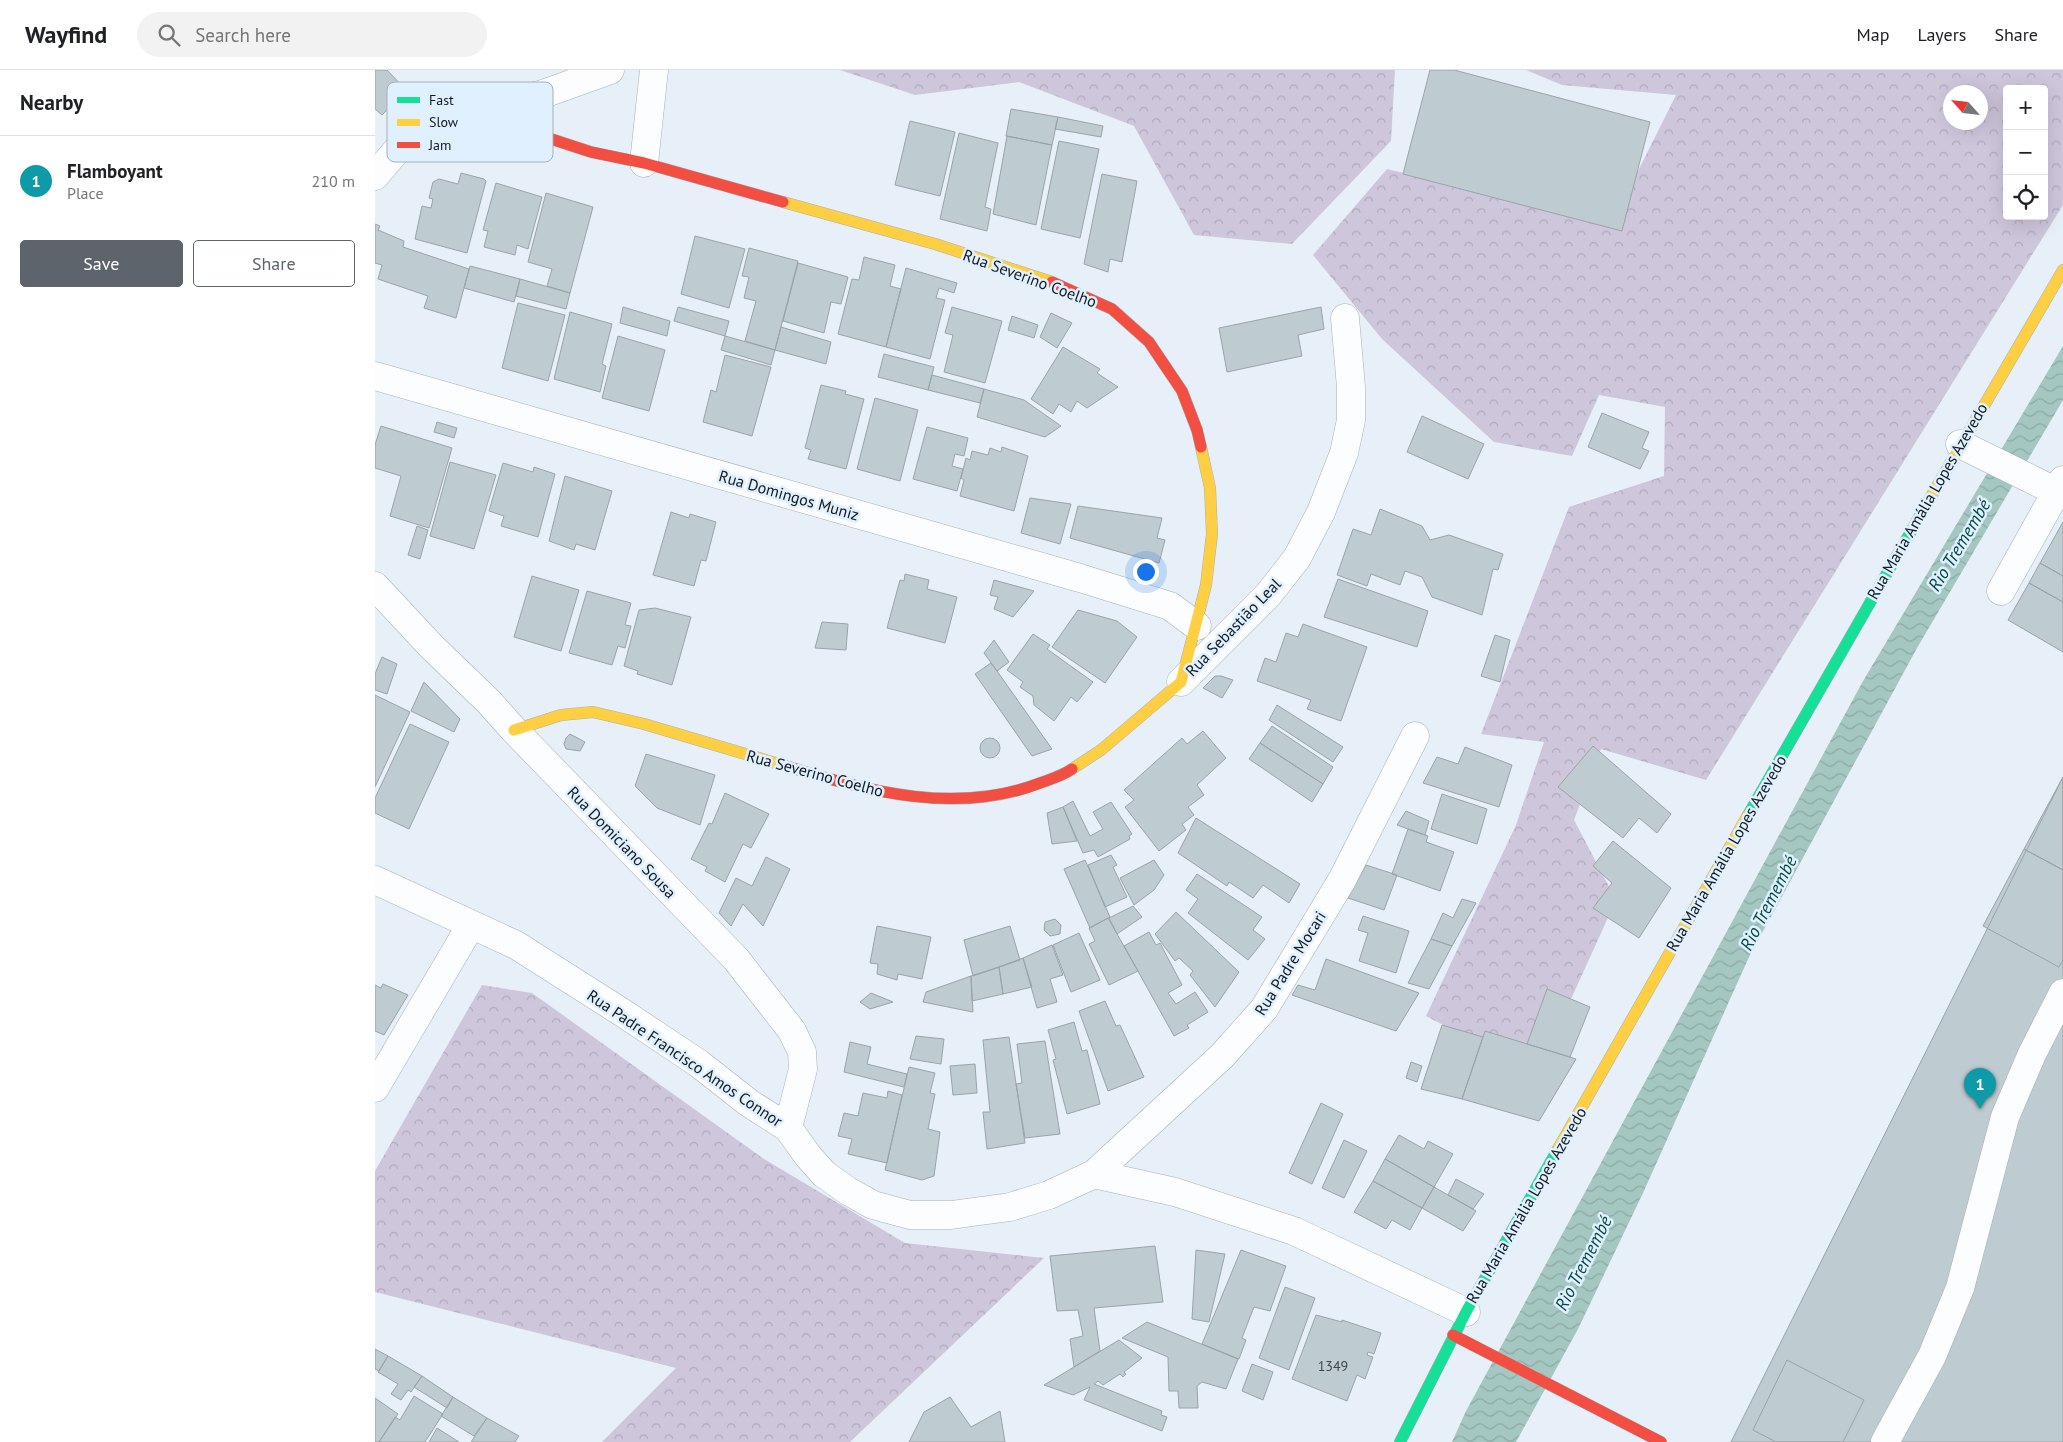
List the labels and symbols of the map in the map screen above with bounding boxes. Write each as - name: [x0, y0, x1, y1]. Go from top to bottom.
- legend: [387, 82, 553, 162]
- north arrow: [1943, 85, 1988, 130]
- text: Fast: [429, 91, 454, 109]
- text: Slow: [429, 113, 459, 131]
- text: Jam: [428, 136, 451, 154]
- street label: Rua Severino Coelho: [960, 245, 1100, 311]
- street label: Rua Maria Amália Lopes Azevedo: [1862, 399, 1992, 603]
- street label: Rua Domingos Muniz: [717, 465, 861, 525]
- water label: Rio Tremembé: [1923, 494, 1996, 595]
- your location: [1133, 559, 1159, 585]
- street label: Rua Sebastião Leal: [1181, 574, 1285, 680]
- street label: Rua Severino Coelho: [744, 745, 886, 801]
- street label: Rua Maria Amália Lopes Azevedo: [1661, 751, 1791, 955]
- street label: Rua Domiciano Sousa: [563, 782, 681, 902]
- water label: Rio Tremembé: [1734, 851, 1802, 954]
- street label: Rua Padre Mocari: [1250, 907, 1330, 1019]
- street label: Rua Padre Francisco Amos Connor: [583, 985, 787, 1131]
- pin: 1: [1964, 1068, 1996, 1109]
- street label: Rua Maria Amália Lopes Azevedo: [1461, 1103, 1591, 1307]
- water label: Rio Tremembé: [1549, 1211, 1617, 1314]
- house number: 1349: [1318, 1357, 1348, 1375]

